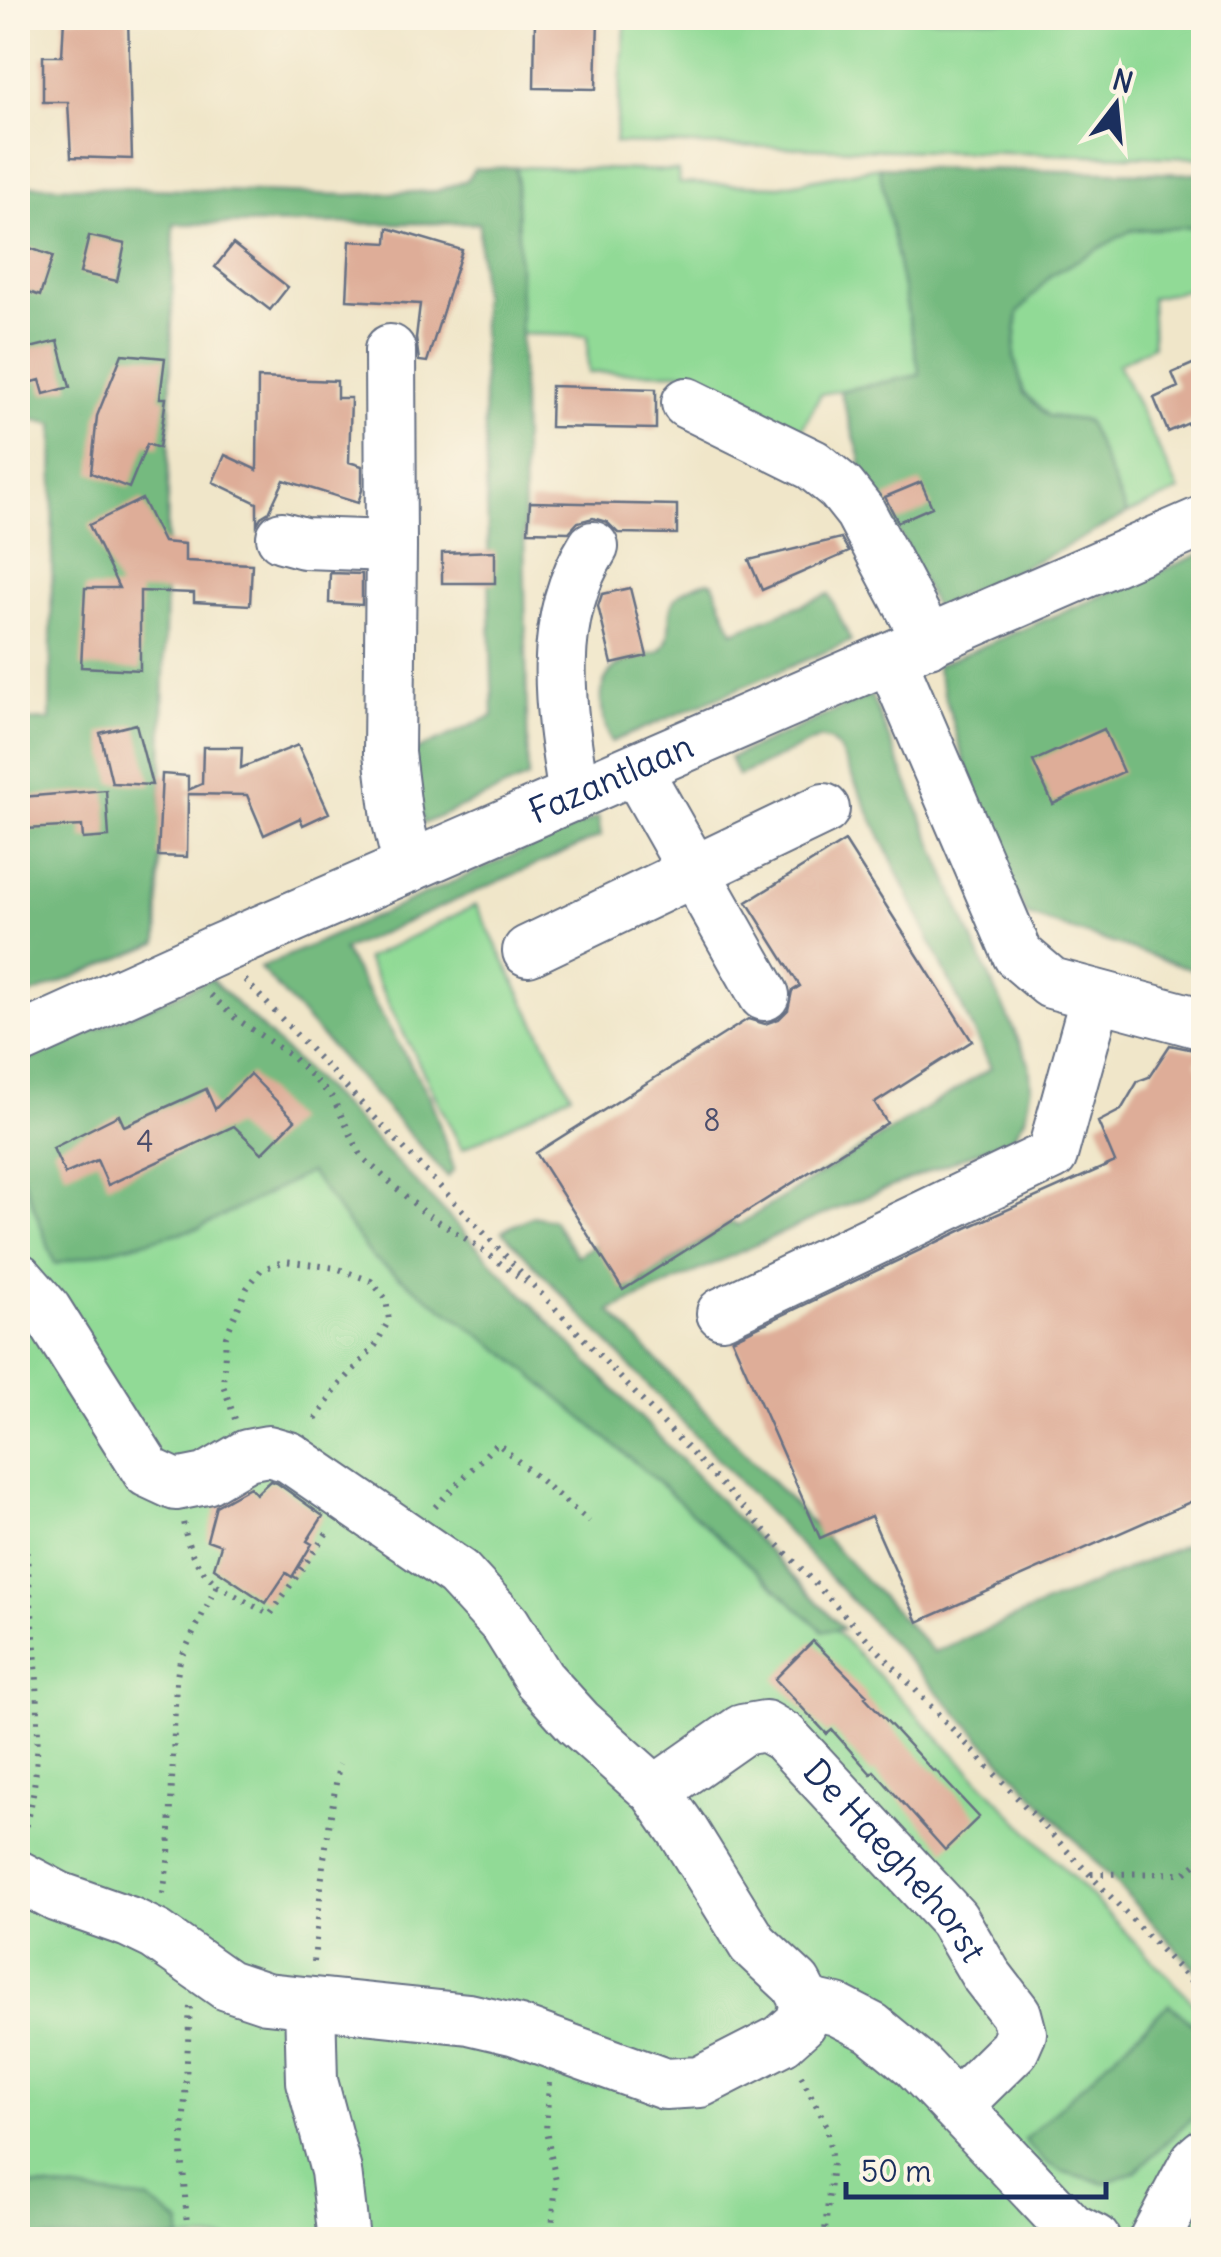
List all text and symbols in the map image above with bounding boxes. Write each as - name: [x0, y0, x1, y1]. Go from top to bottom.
- north arrow: [1066, 55, 1166, 155]
- text: N: [1109, 61, 1137, 101]
- street label: Fazantlaan: [522, 723, 699, 833]
- house number: 8: [703, 1101, 721, 1139]
- house number: 4: [136, 1122, 154, 1160]
- street label: De Haeghehorst: [795, 1749, 996, 1970]
- scale bar: [846, 2137, 1106, 2199]
- text: 50 m: [861, 2152, 931, 2190]

